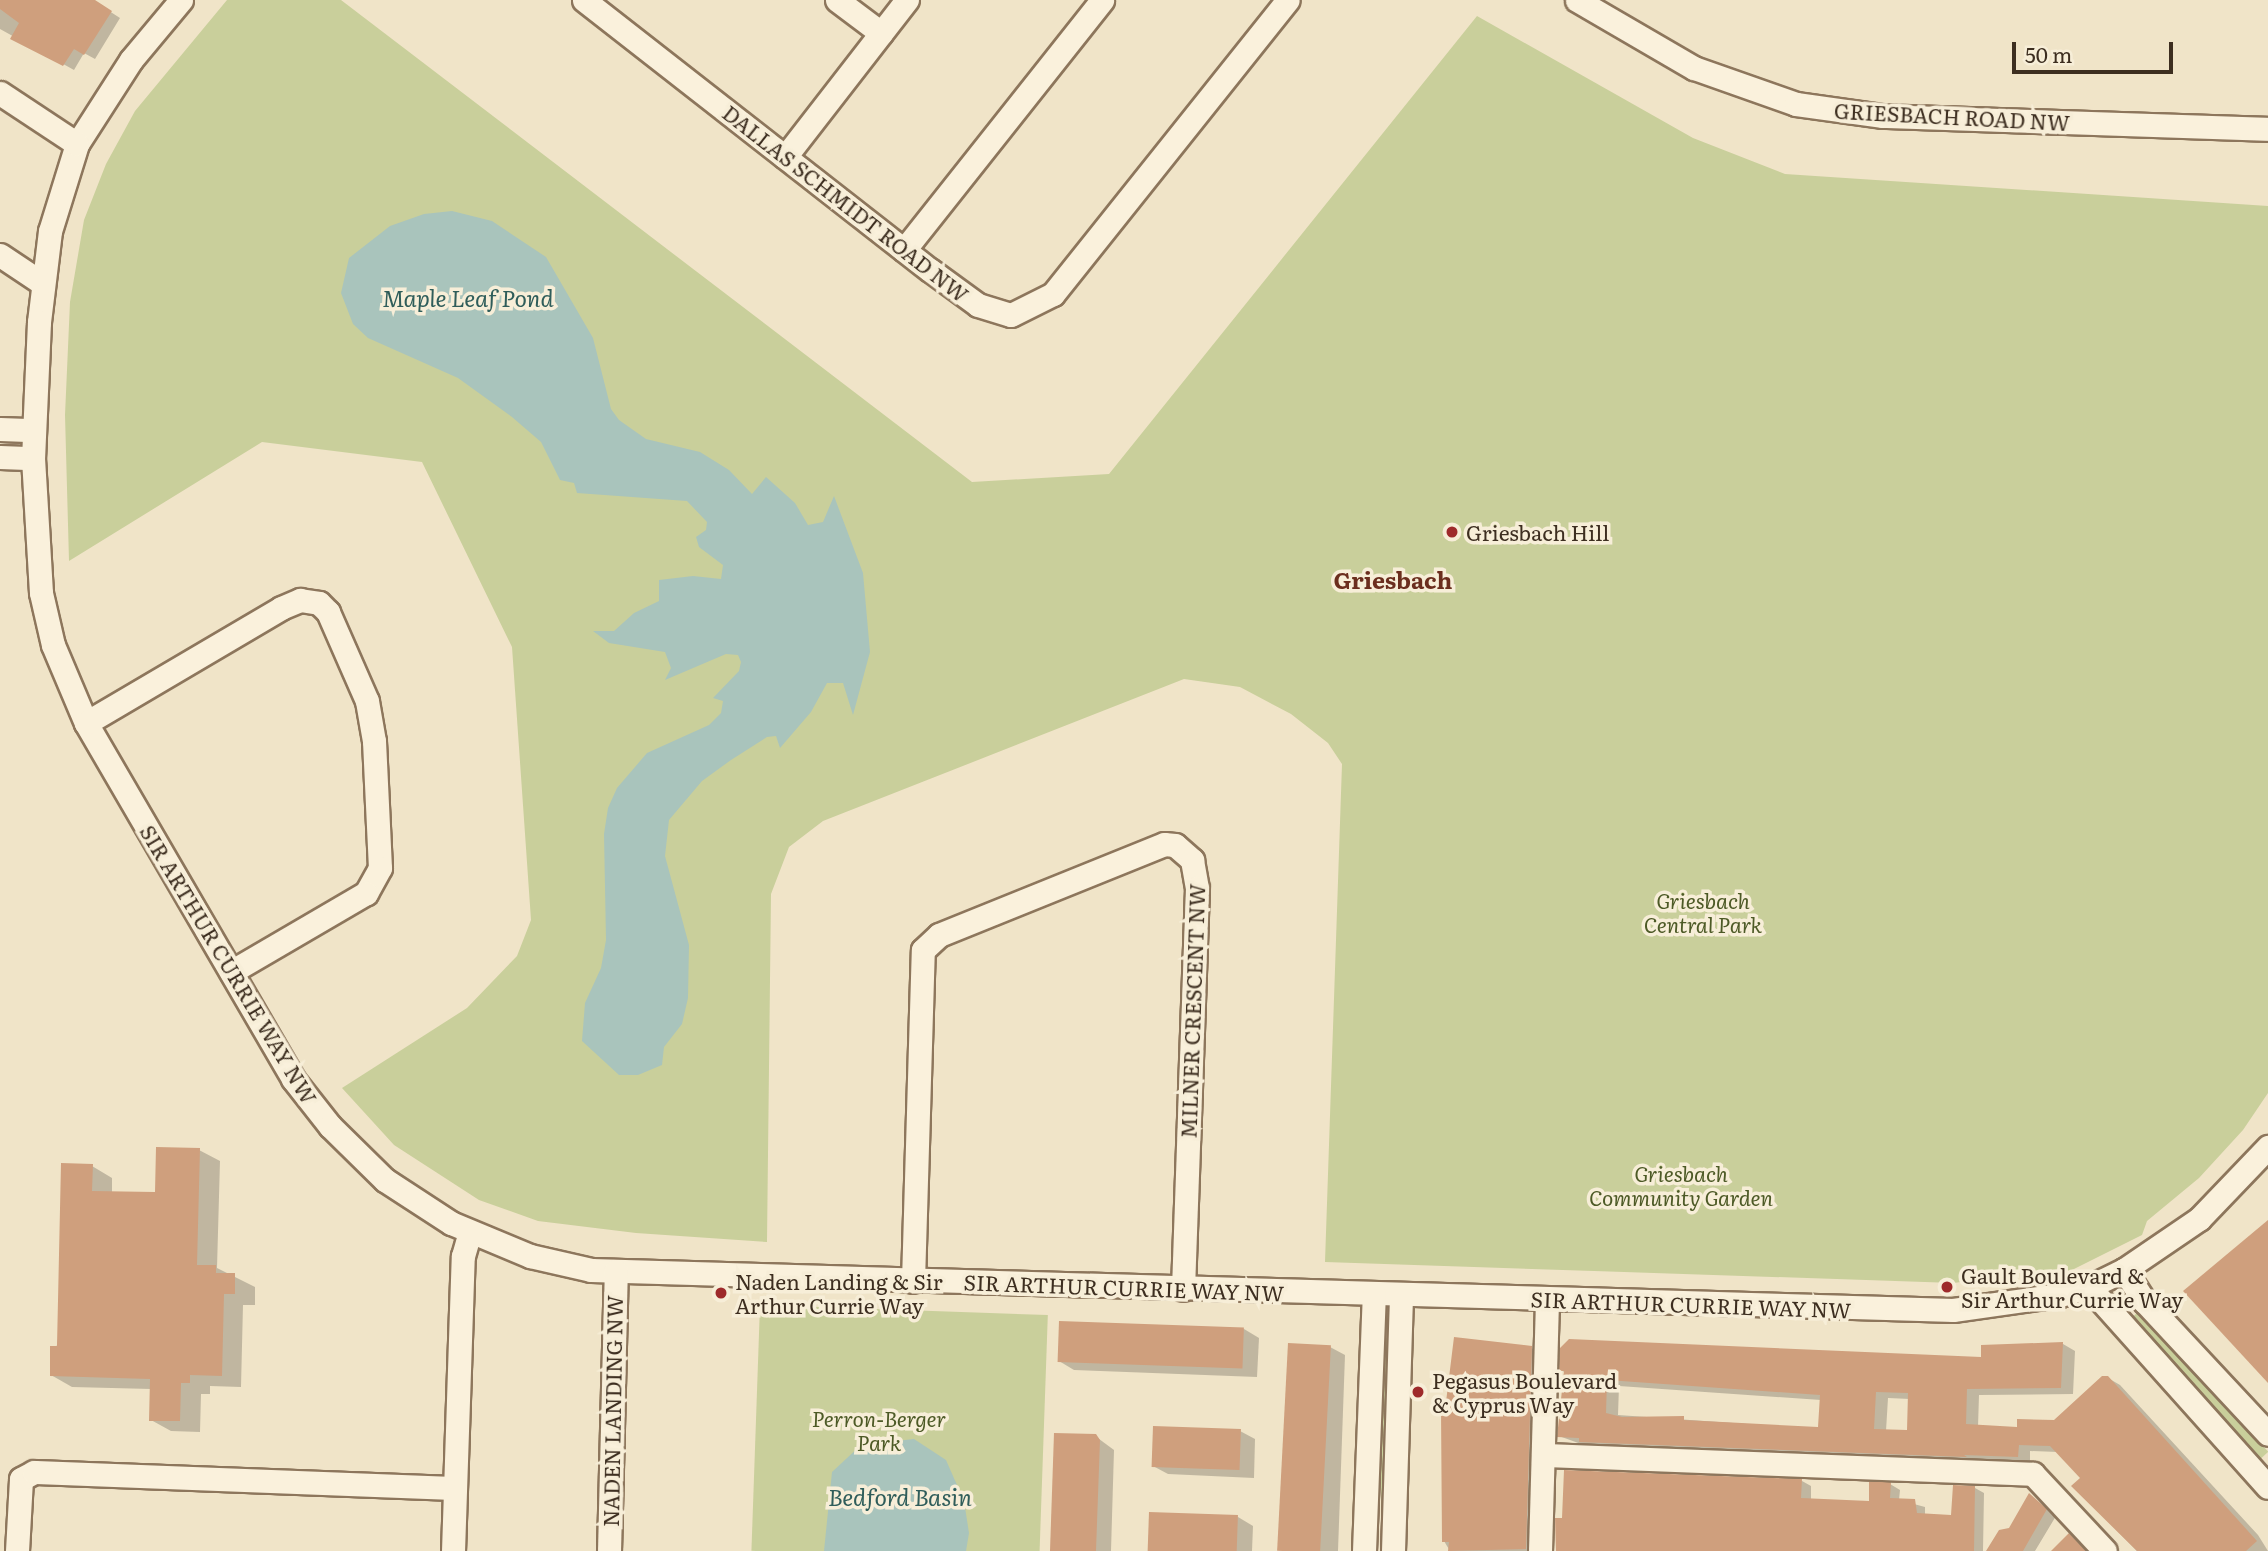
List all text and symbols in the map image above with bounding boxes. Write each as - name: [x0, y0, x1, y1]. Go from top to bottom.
- scale bar: [2016, 28, 2177, 72]
- text: 50 m: [2025, 38, 2072, 69]
- street label: GRIESBACH ROAD NW: [1833, 97, 2071, 135]
- street label: DALLAS SCHMIDT ROAD NW: [718, 99, 974, 307]
- water label: Maple Leaf Pond: [382, 283, 554, 311]
- place label: Griesbach Hill: [1466, 519, 1609, 545]
- marker: Griesbach Hill: [1444, 524, 1460, 540]
- district label: Griesbach: [1334, 565, 1452, 593]
- street label: SIR ARTHUR CURRIE WAY NW: [136, 820, 322, 1108]
- street label: MILNER CRESCENT NW: [1175, 883, 1209, 1139]
- park label: Griesbach Central Park: [1644, 887, 1762, 937]
- park label: Griesbach Community Garden: [1589, 1160, 1773, 1210]
- place label: Gault Boulevard & Sir Arthur Currie Way: [1961, 1262, 2183, 1312]
- place label: Naden Landing & Sir Arthur Currie Way: [735, 1268, 943, 1318]
- street label: SIR ARTHUR CURRIE WAY NW: [963, 1269, 1285, 1305]
- marker: Gault Boulevard & Sir Arthur Currie Way: [1939, 1279, 1955, 1295]
- marker: Naden Landing & Sir Arthur Currie Way: [713, 1285, 729, 1301]
- street label: SIR ARTHUR CURRIE WAY NW: [1530, 1286, 1852, 1322]
- street label: NADEN LANDING NW: [597, 1295, 627, 1527]
- place label: Pegasus Boulevard & Cyprus Way: [1432, 1367, 1617, 1417]
- marker: Pegasus Boulevard & Cyprus Way: [1410, 1384, 1426, 1400]
- park label: Perron-Berger Park: [812, 1405, 946, 1455]
- water label: Bedford Basin: [828, 1482, 972, 1510]

